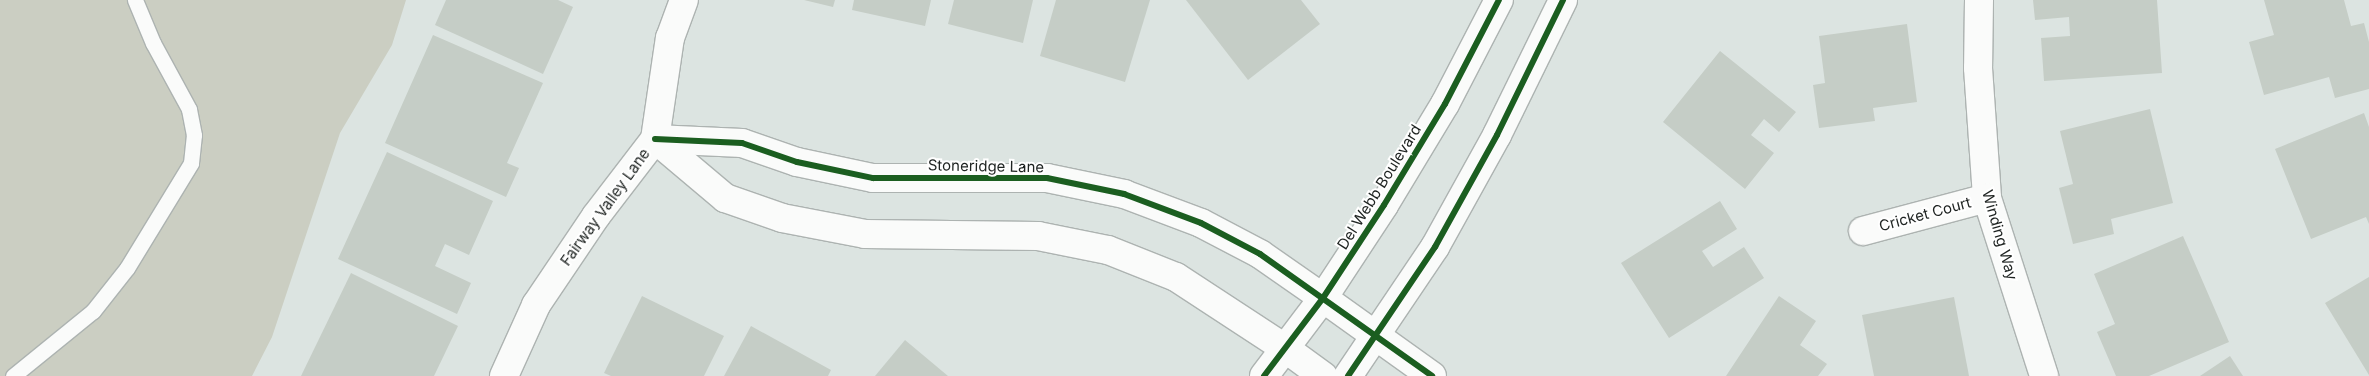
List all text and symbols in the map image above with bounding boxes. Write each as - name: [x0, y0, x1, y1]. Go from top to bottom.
- street label: Del Webb Boulevard: [1333, 121, 1425, 253]
- street label: Fairway Valley Lane: [556, 145, 654, 269]
- street label: Stoneridge Lane: [928, 156, 1044, 176]
- street label: Winding Way: [1979, 188, 2021, 282]
- street label: Cricket Court: [1877, 193, 1973, 235]

